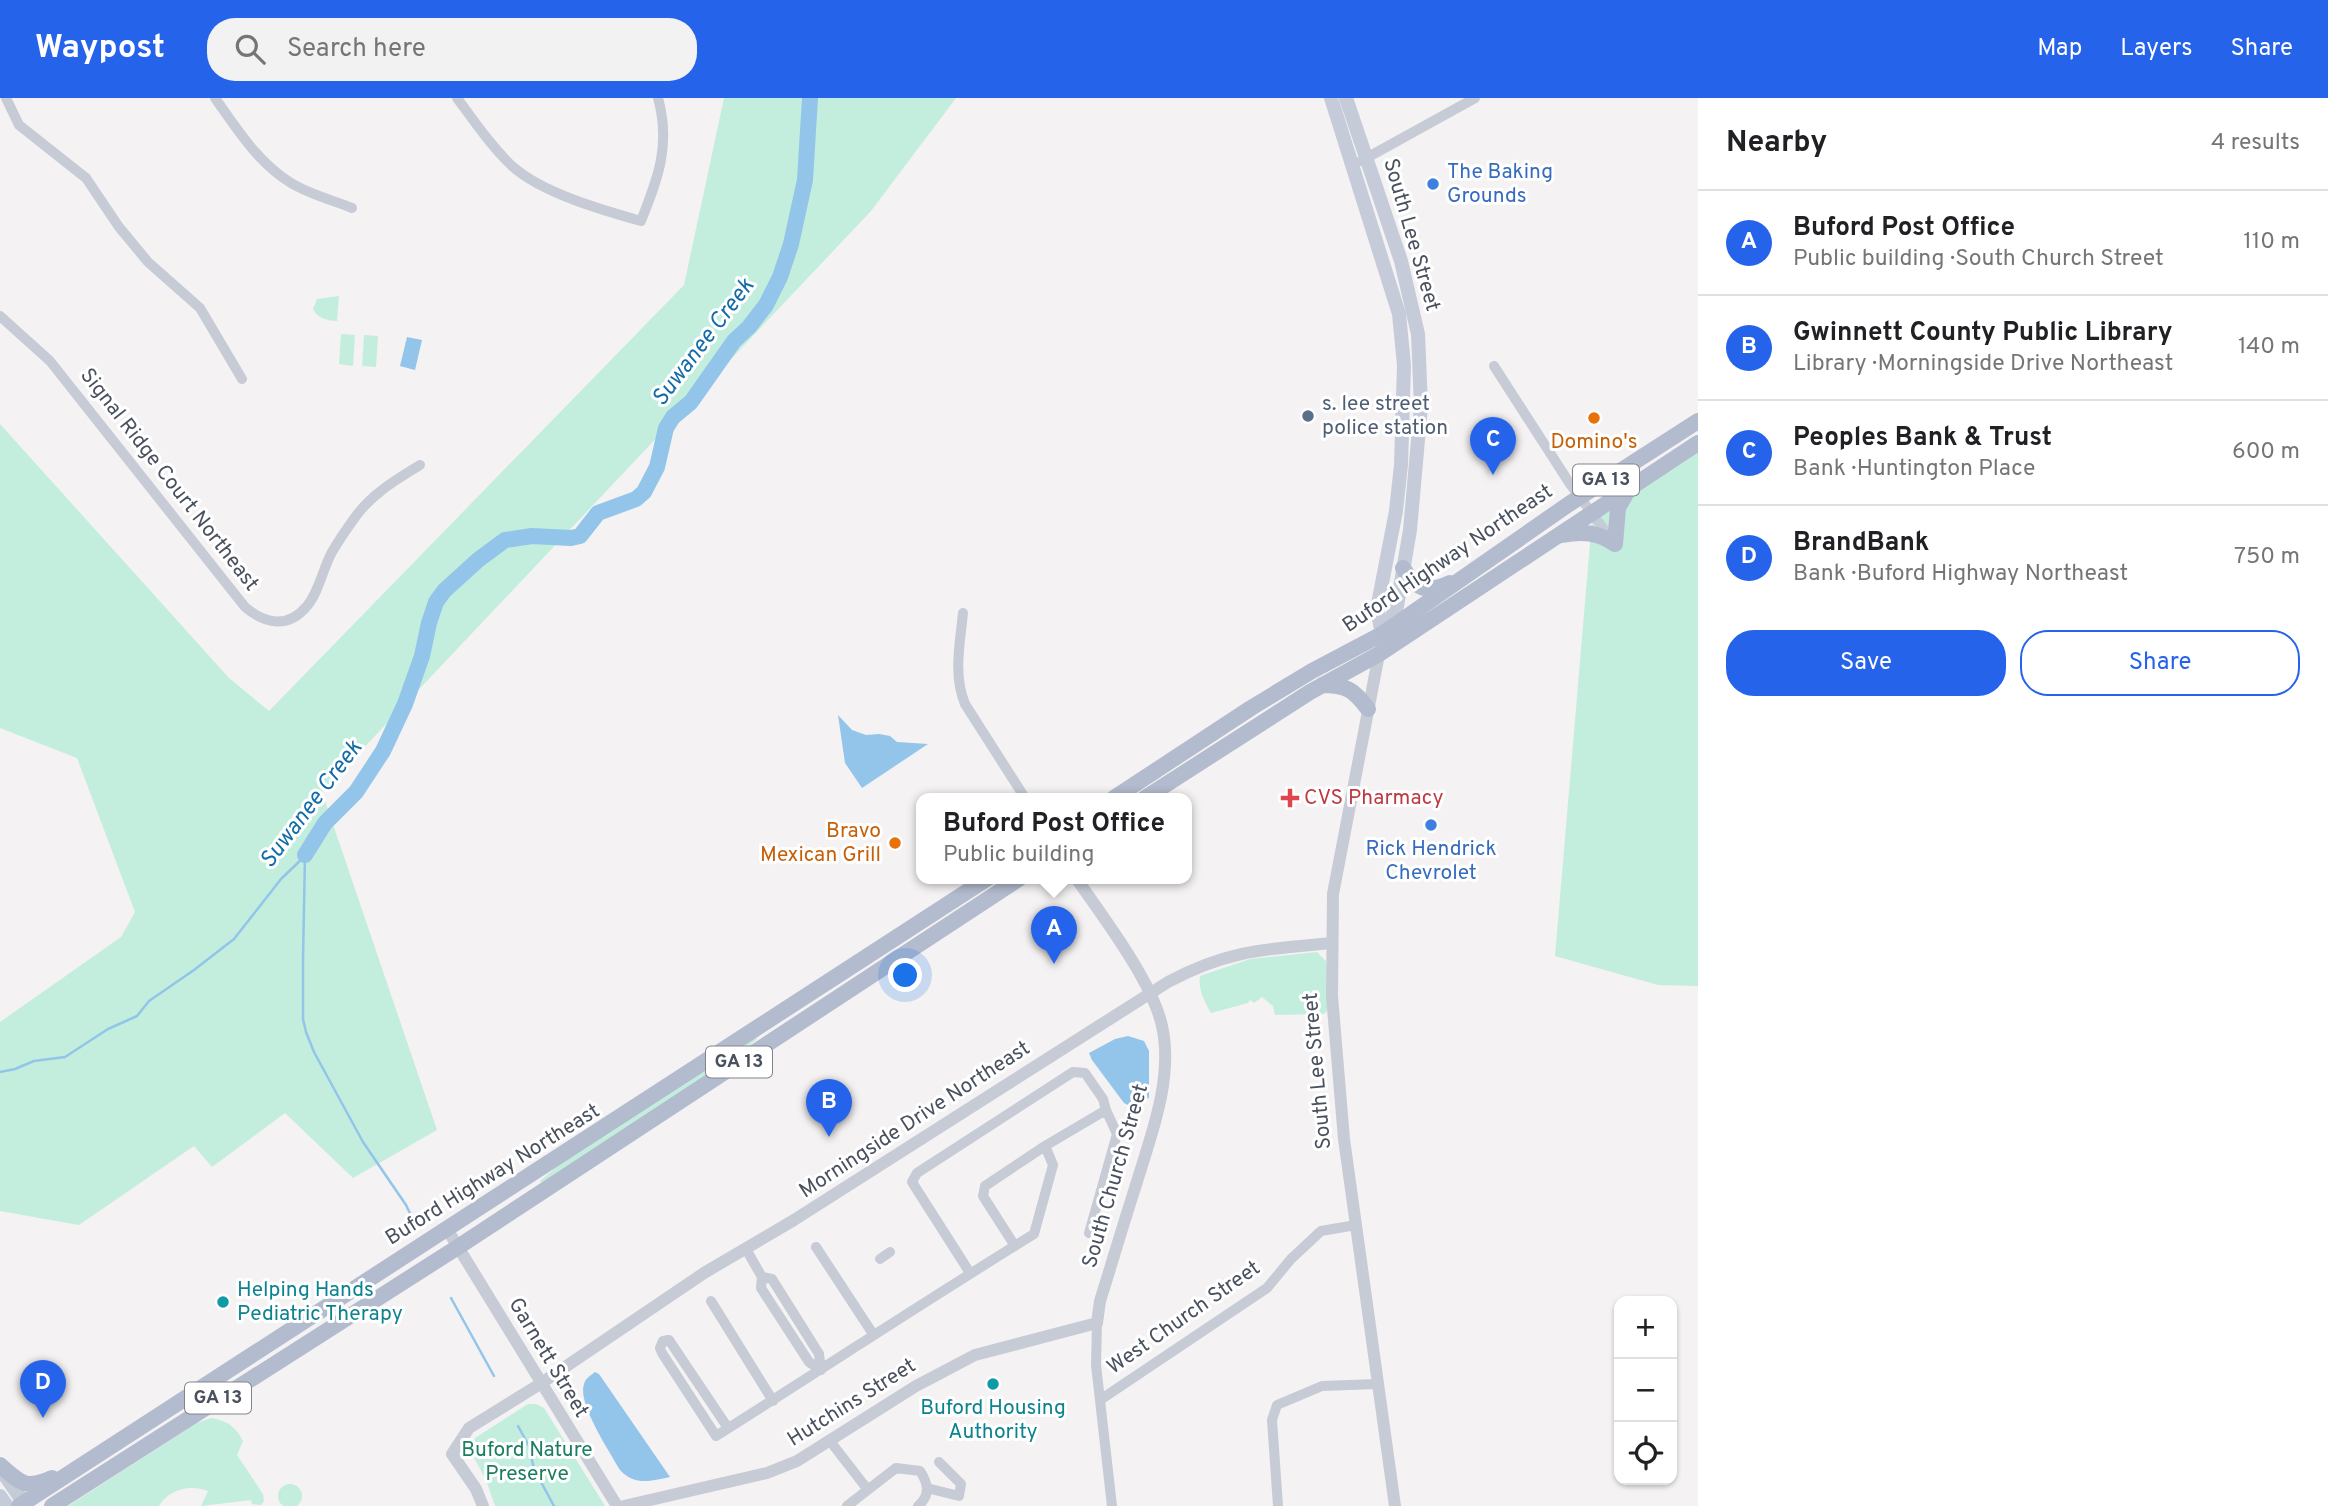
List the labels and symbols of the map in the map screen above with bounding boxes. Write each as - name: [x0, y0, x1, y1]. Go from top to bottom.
- street label: South Lee Street: [1376, 156, 1446, 314]
- place label: The Baking Grounds: [1447, 159, 1553, 210]
- marker: The Baking Grounds: [1425, 176, 1441, 192]
- water label: Suwanee Creek: [646, 273, 762, 413]
- street label: Signal Ridge Court Northeast: [74, 363, 264, 597]
- place label: s. lee street police station: [1322, 391, 1448, 442]
- marker: s. lee street police station: [1300, 408, 1316, 424]
- marker: Domino's: [1586, 410, 1602, 426]
- pin: C: [1470, 417, 1516, 475]
- place label: Domino's: [1550, 429, 1638, 456]
- road number: GA 13: [1573, 464, 1639, 496]
- street label: Buford Highway Northeast: [1338, 479, 1558, 639]
- water label: Suwanee Creek: [254, 735, 370, 875]
- place label: CVS Pharmacy: [1304, 785, 1444, 812]
- marker: CVS Pharmacy: [1282, 790, 1298, 806]
- marker: Rick Hendrick Chevrolet: [1423, 817, 1439, 833]
- place label: Bravo Mexican Grill: [760, 818, 881, 869]
- marker: Bravo Mexican Grill: [887, 835, 903, 851]
- place label: Rick Hendrick Chevrolet: [1365, 836, 1497, 887]
- pin: A: [1031, 906, 1077, 964]
- your location: [888, 958, 922, 992]
- street label: South Lee Street: [1298, 991, 1338, 1151]
- street label: Morningside Drive Northeast: [794, 1035, 1036, 1205]
- road number: GA 13: [706, 1046, 772, 1078]
- pin: B: [806, 1079, 852, 1137]
- street label: South Church Street: [1077, 1081, 1155, 1271]
- street label: Buford Highway Northeast: [381, 1098, 605, 1252]
- street label: West Church Street: [1102, 1255, 1266, 1381]
- place label: Helping Hands Pediatric Therapy: [237, 1277, 403, 1328]
- street label: Garnett Street: [502, 1293, 594, 1423]
- marker: Helping Hands Pediatric Therapy: [215, 1294, 231, 1310]
- street label: Hutchins Street: [783, 1353, 921, 1453]
- pin: D: [20, 1360, 66, 1418]
- marker: Buford Housing Authority: [985, 1376, 1001, 1392]
- road number: GA 13: [185, 1382, 251, 1414]
- place label: Buford Housing Authority: [920, 1395, 1066, 1446]
- park label: Buford Nature Preserve: [461, 1437, 593, 1488]

